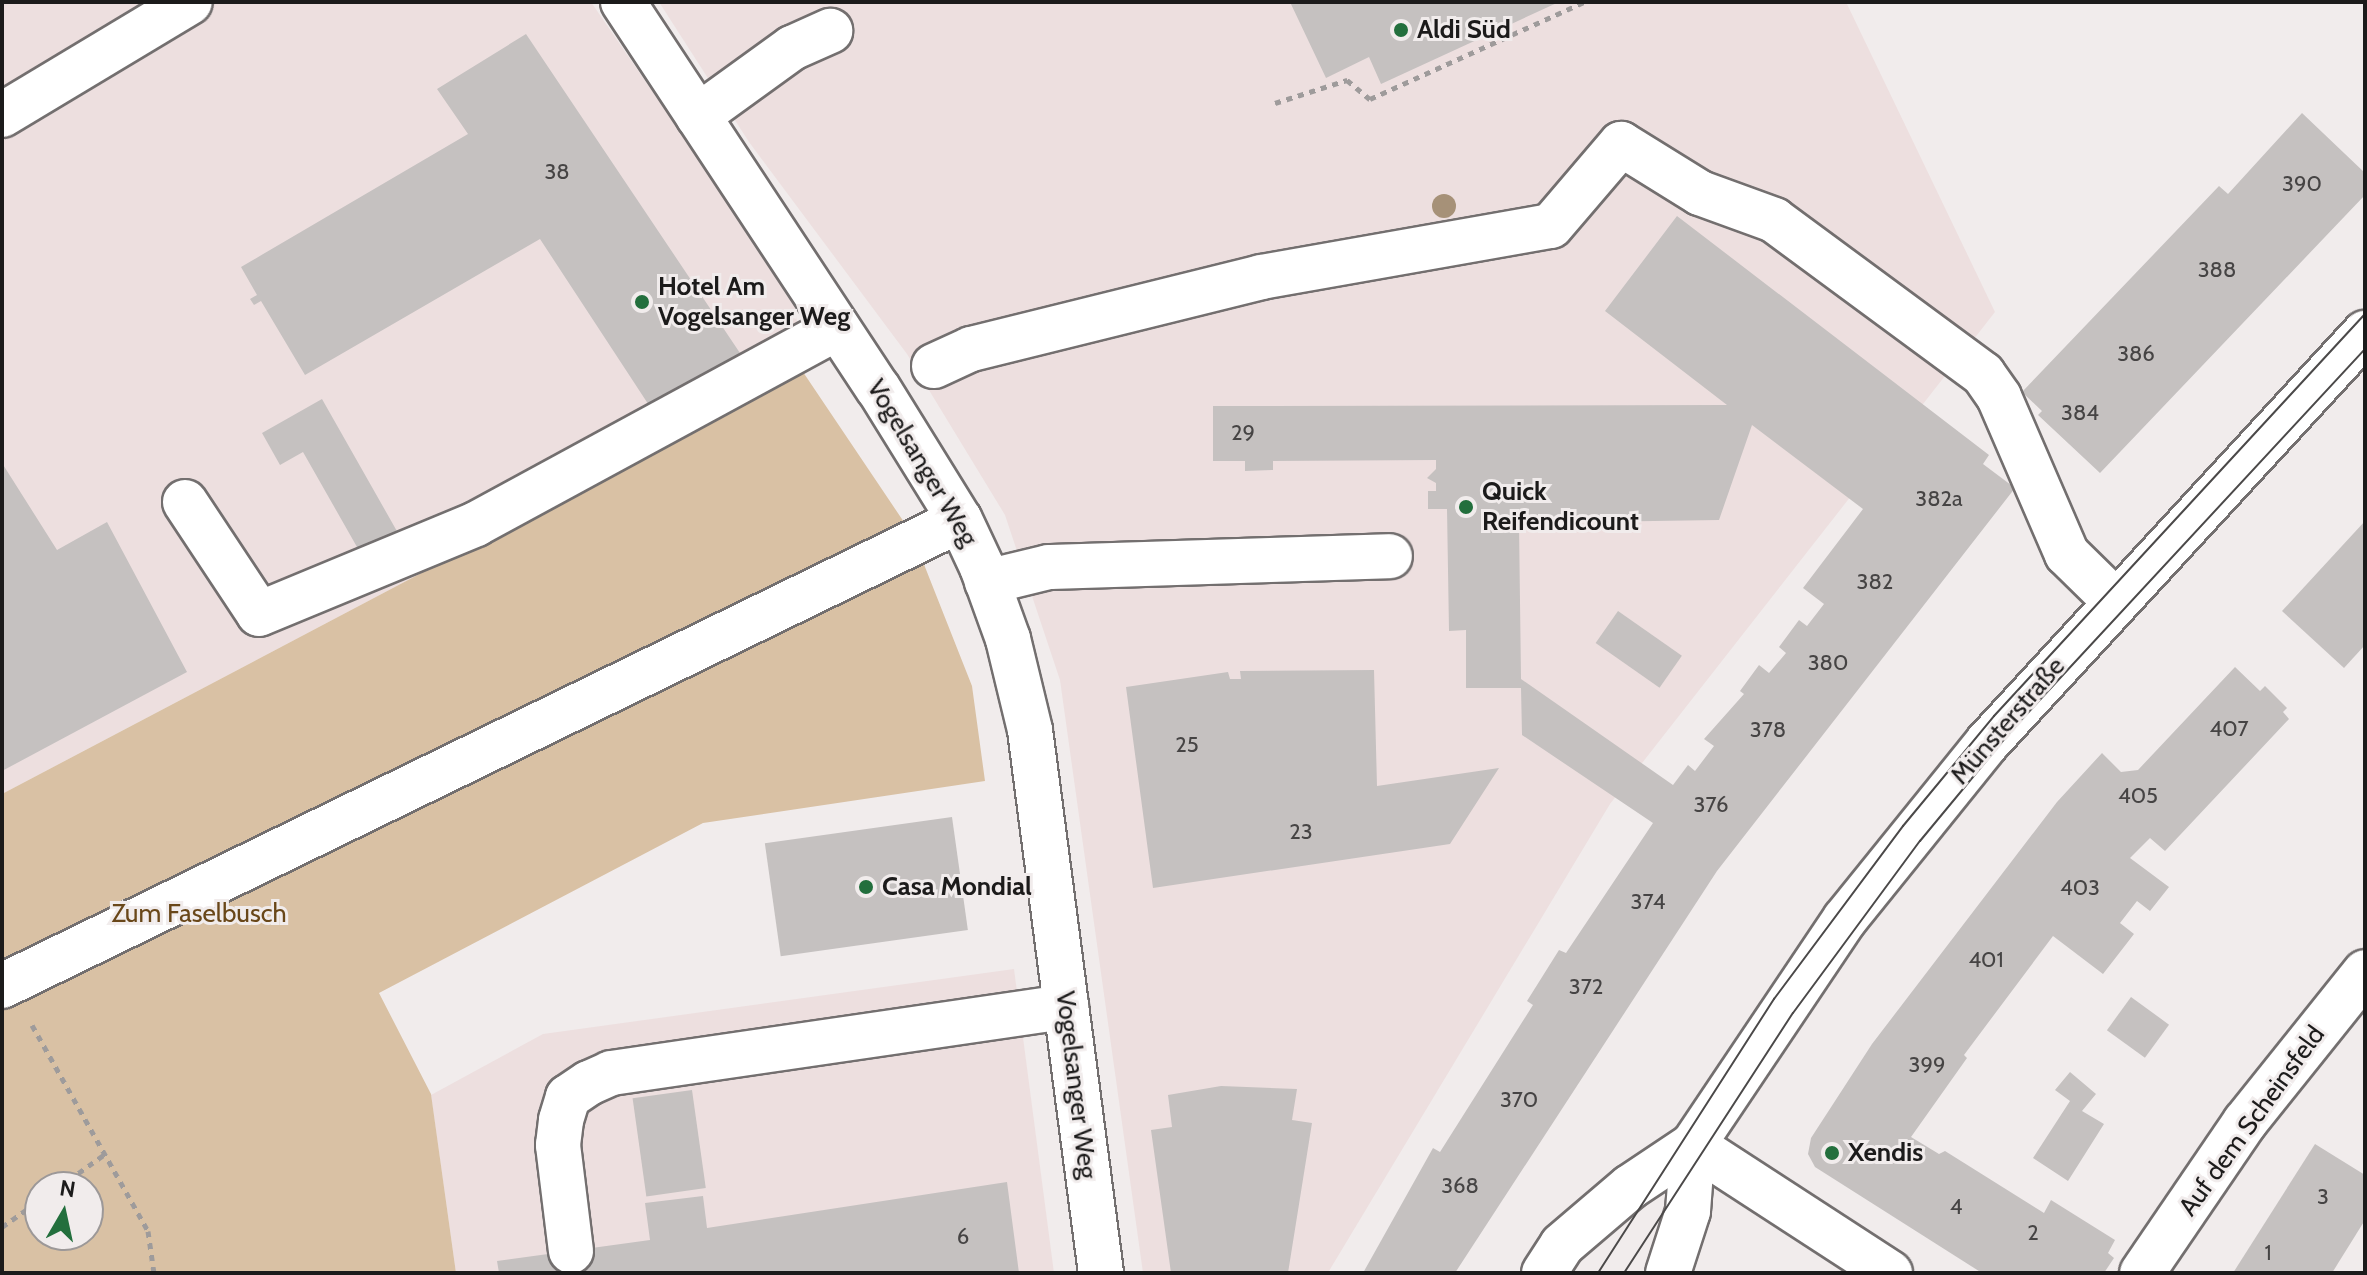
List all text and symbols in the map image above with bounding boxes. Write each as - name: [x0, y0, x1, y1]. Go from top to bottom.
- place label: Aldi Süd: [1417, 14, 1511, 46]
- marker: Aldi Süd: [1392, 21, 1410, 39]
- house number: 38: [544, 159, 570, 185]
- house number: 390: [2282, 171, 2322, 197]
- house number: 388: [2198, 257, 2236, 283]
- place label: Hotel Am Vogelsanger Weg: [658, 271, 850, 332]
- marker: Hotel Am Vogelsanger Weg: [633, 293, 651, 311]
- house number: 386: [2117, 341, 2155, 367]
- street label: Vogelsanger Weg: [860, 374, 984, 552]
- house number: 384: [2061, 400, 2099, 426]
- house number: 29: [1231, 420, 1255, 446]
- place label: Quick Reifendicount: [1482, 476, 1639, 538]
- house number: 382a: [1915, 486, 1963, 512]
- marker: Quick Reifendicount: [1457, 498, 1475, 516]
- house number: 382: [1857, 569, 1893, 595]
- house number: 380: [1808, 650, 1848, 676]
- street label: Münsterstraße: [1944, 651, 2072, 791]
- house number: 407: [2210, 716, 2248, 742]
- house number: 378: [1750, 717, 1786, 743]
- house number: 25: [1175, 732, 1199, 758]
- house number: 405: [2118, 783, 2158, 809]
- house number: 376: [1694, 792, 1728, 818]
- house number: 23: [1289, 819, 1313, 845]
- place label: Casa Mondial: [882, 871, 1032, 903]
- house number: 403: [2060, 875, 2100, 901]
- marker: Casa Mondial: [857, 878, 875, 896]
- house number: 374: [1631, 889, 1665, 915]
- park label: Zum Faselbusch: [111, 898, 287, 930]
- house number: 401: [1968, 947, 2004, 973]
- house number: 372: [1569, 974, 1603, 1000]
- street label: Vogelsanger Weg: [1049, 989, 1103, 1181]
- street label: Auf dem Scheinsfeld: [2173, 1020, 2331, 1222]
- house number: 399: [1909, 1052, 1945, 1078]
- house number: 370: [1500, 1087, 1538, 1113]
- place label: Xendis: [1848, 1137, 1923, 1169]
- marker: Xendis: [1823, 1144, 1841, 1162]
- north arrow: [24, 1171, 104, 1251]
- house number: 368: [1441, 1173, 1479, 1199]
- text: N: [58, 1174, 77, 1203]
- house number: 3: [2317, 1184, 2329, 1210]
- house number: 4: [1950, 1194, 1962, 1220]
- house number: 2: [2027, 1220, 2039, 1246]
- house number: 6: [957, 1224, 969, 1250]
- house number: 1: [2264, 1240, 2272, 1266]

